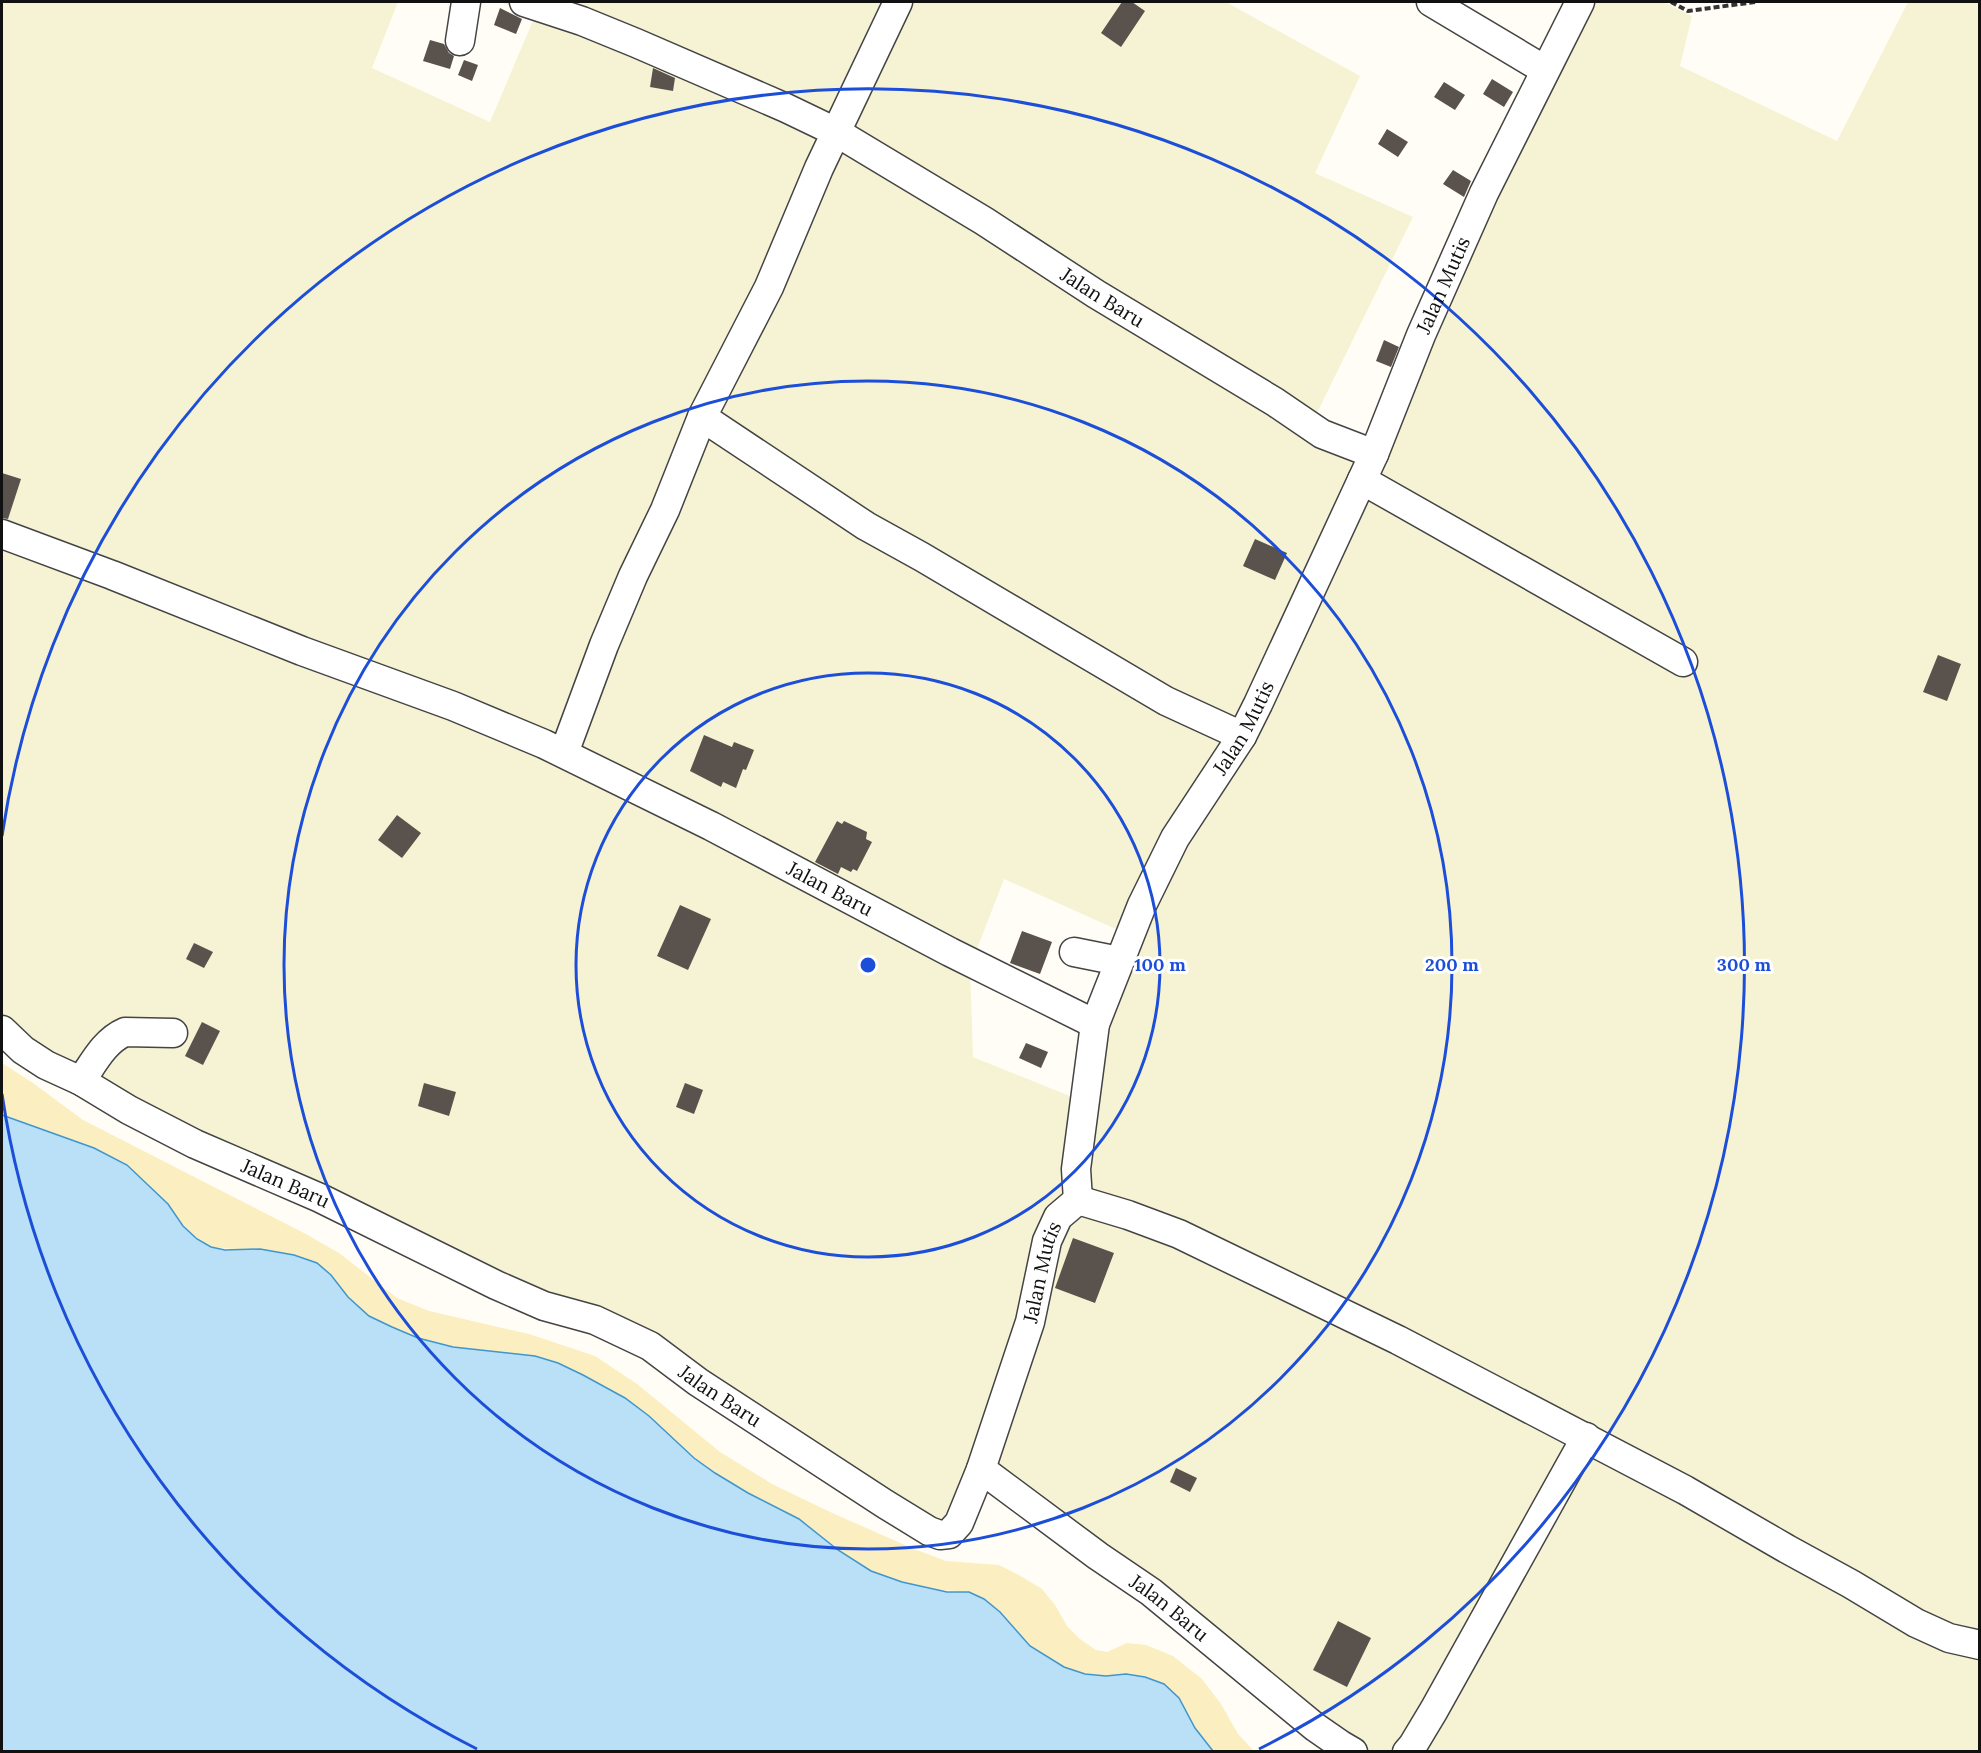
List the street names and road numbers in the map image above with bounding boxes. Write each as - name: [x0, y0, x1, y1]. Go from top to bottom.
- street label: Jalan Mutis: [1410, 232, 1475, 338]
- street label: Jalan Baru: [1055, 261, 1149, 332]
- street label: Jalan Mutis: [1207, 677, 1279, 780]
- street label: Jalan Baru: [782, 855, 878, 921]
- street label: Jalan Baru: [237, 1152, 334, 1213]
- street label: Jalan Mutis: [1017, 1217, 1066, 1326]
- street label: Jalan Baru: [673, 1358, 766, 1432]
- street label: Jalan Baru: [1124, 1568, 1214, 1647]

